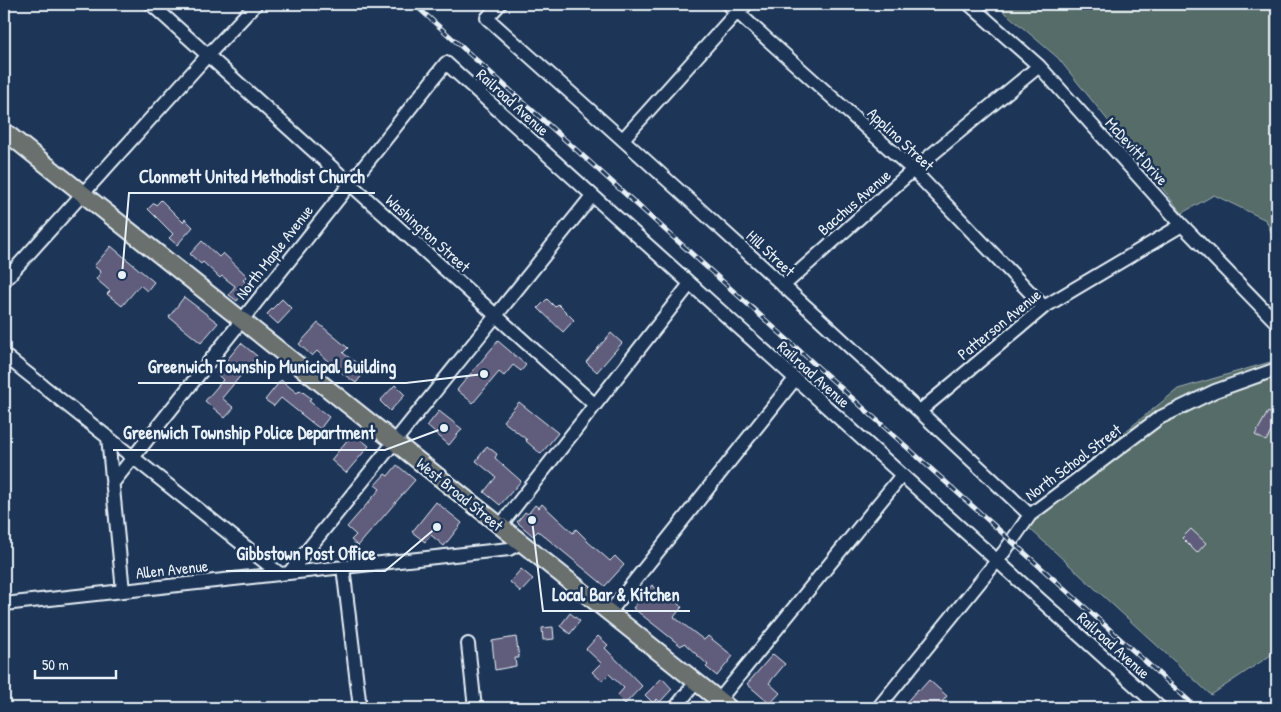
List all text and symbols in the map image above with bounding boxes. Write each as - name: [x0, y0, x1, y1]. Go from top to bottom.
- street label: Railroad Avenue: [472, 63, 555, 141]
- street label: Applino Street: [863, 102, 940, 176]
- street label: McDevitt Drive: [1101, 112, 1174, 190]
- callout: Clonmett United Methodist Church: [129, 160, 375, 193]
- text: Clonmett United Methodist Church: [139, 164, 365, 189]
- street label: Bacchus Avenue: [813, 164, 896, 240]
- street label: Washington Street: [381, 189, 476, 277]
- street label: North Maple Avenue: [230, 200, 318, 304]
- street label: Hill Street: [742, 225, 800, 281]
- street label: Patterson Avenue: [953, 283, 1046, 365]
- street label: Railroad Avenue: [773, 335, 856, 413]
- callout: Greenwich Township Municipal Building: [138, 350, 406, 383]
- text: Greenwich Township Municipal Building: [148, 354, 396, 380]
- callout: Greenwich Township Police Department: [113, 417, 385, 450]
- street label: North School Street: [1020, 418, 1126, 506]
- text: Greenwich Township Police Department: [123, 420, 376, 446]
- street label: West Broad Street: [412, 452, 508, 536]
- callout: Gibbstown Post Office: [226, 538, 385, 571]
- text: Gibbstown Post Office: [236, 541, 376, 566]
- street label: Allen Avenue: [135, 554, 210, 584]
- callout: Local Bar & Kitchen: [543, 578, 690, 611]
- text: Local Bar & Kitchen: [552, 582, 680, 607]
- street label: Railroad Avenue: [1073, 606, 1156, 684]
- scale bar: [35, 647, 116, 679]
- text: 50 m: [42, 654, 69, 675]

